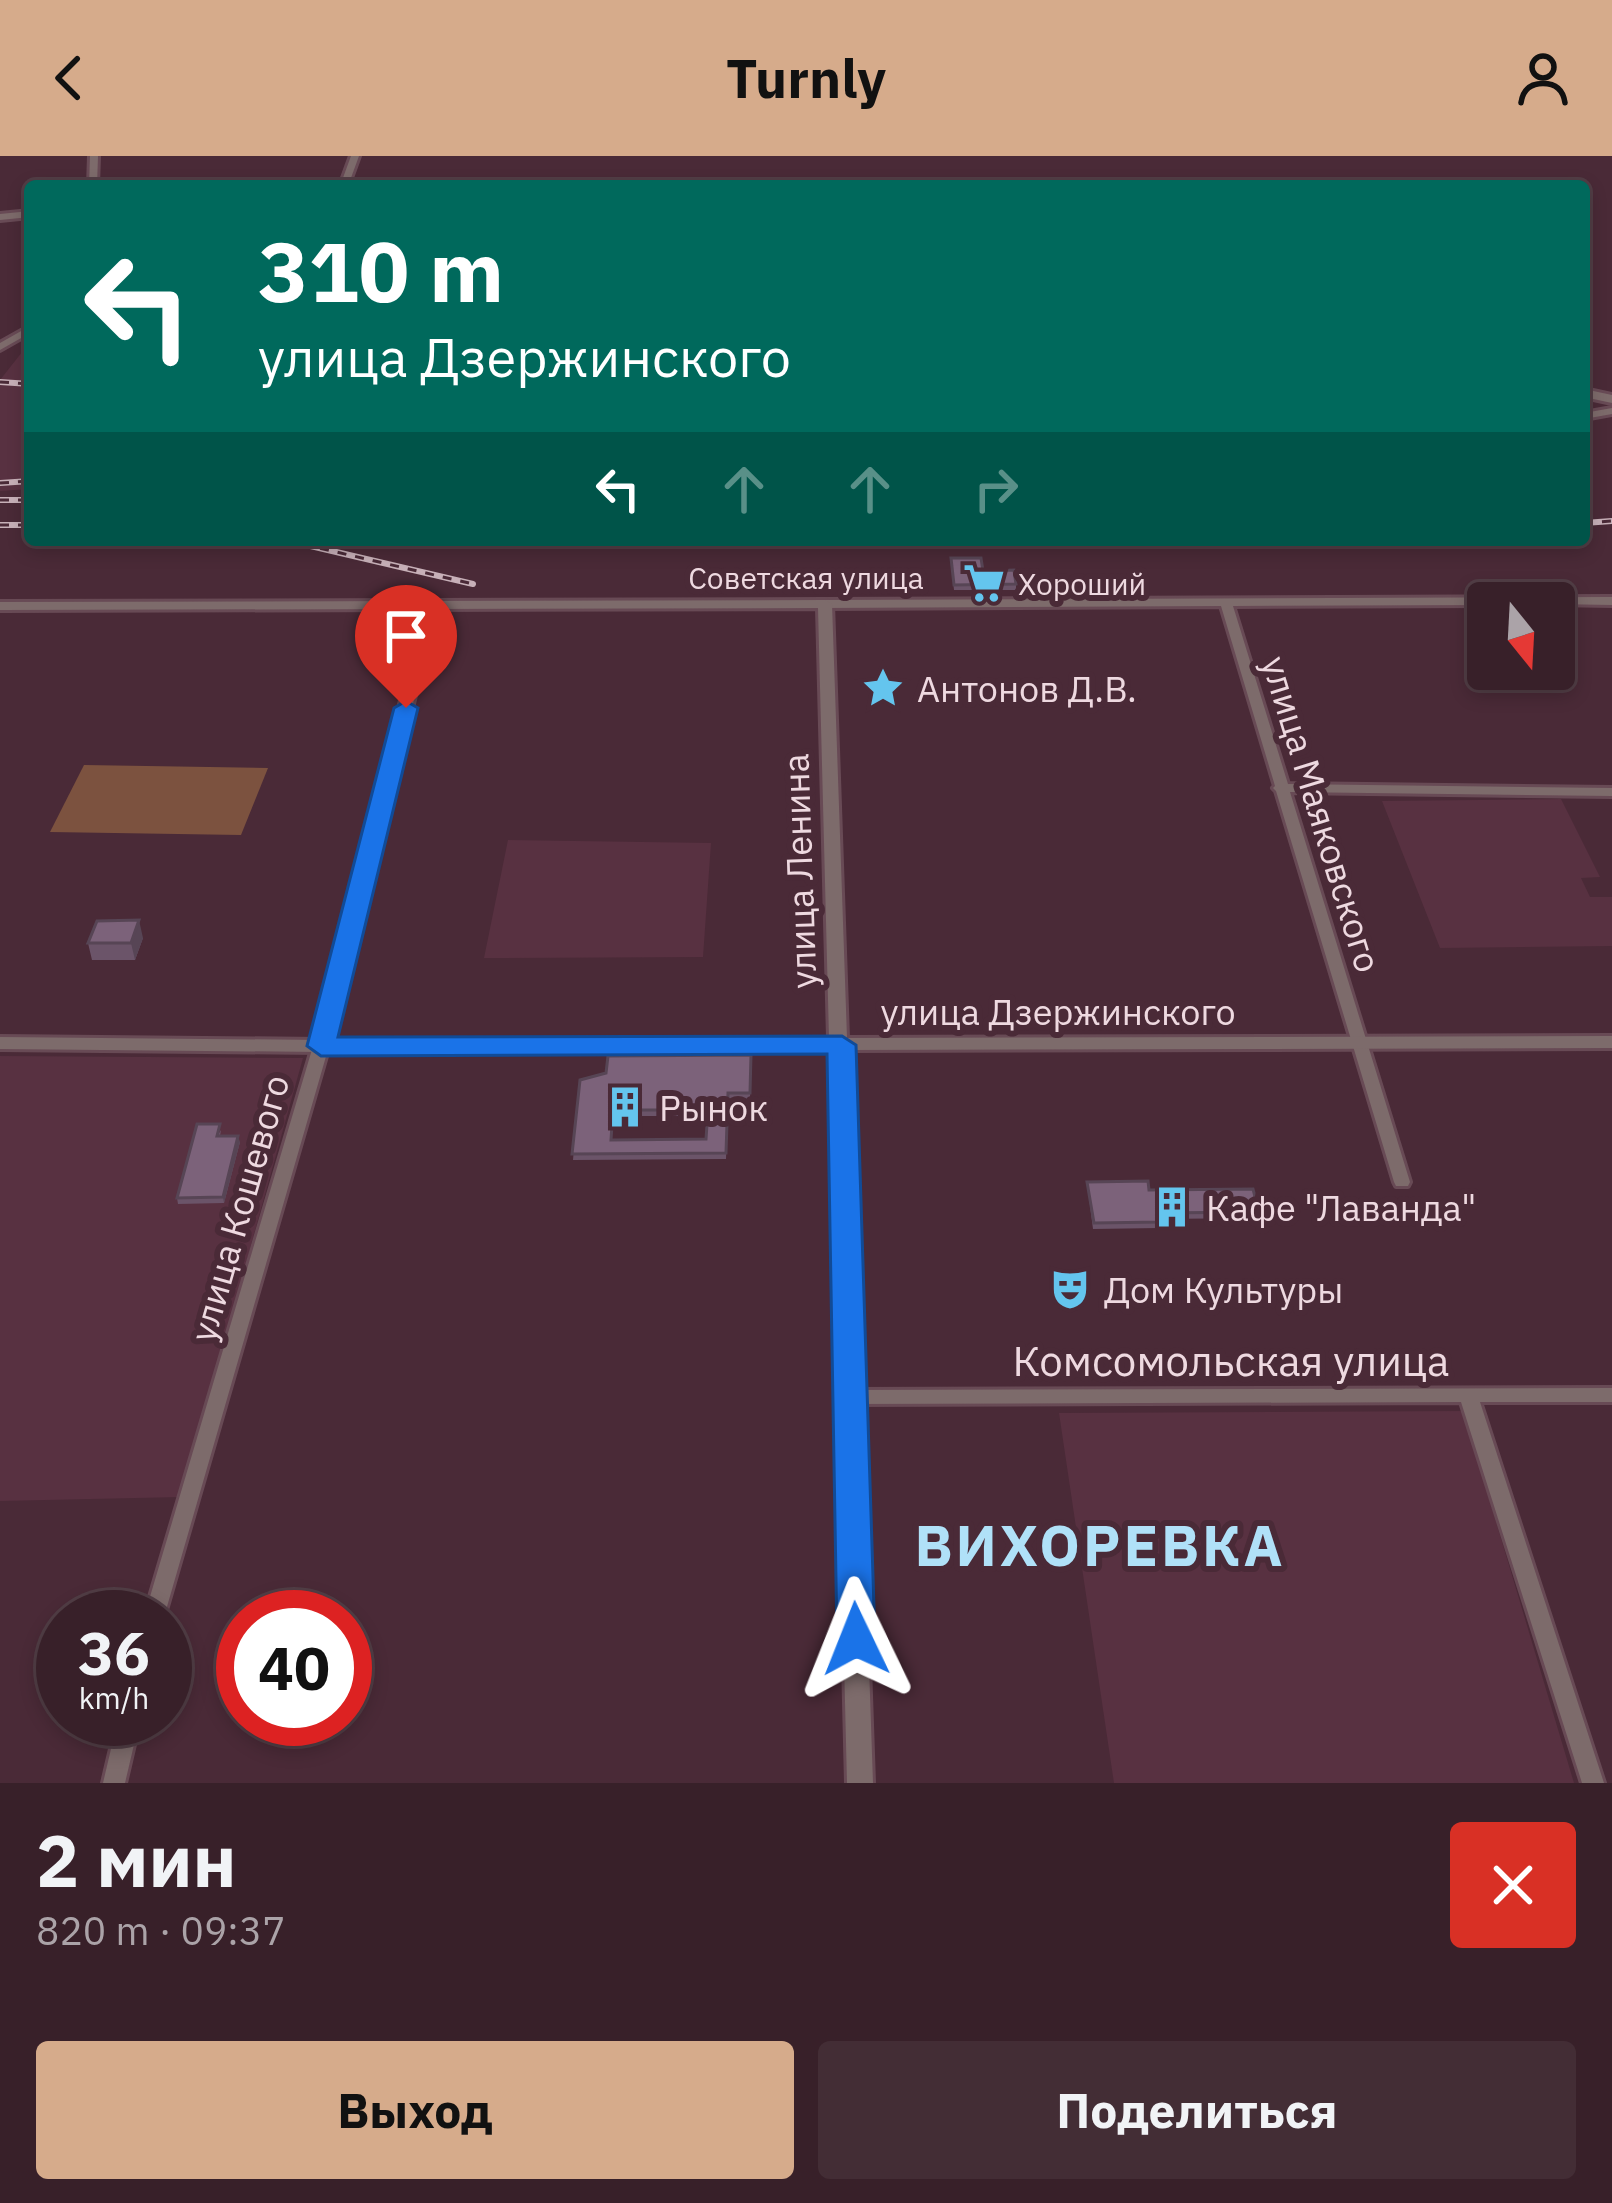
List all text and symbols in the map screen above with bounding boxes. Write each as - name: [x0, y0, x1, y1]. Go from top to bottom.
- text: Turnly: [726, 43, 886, 113]
- icon: back: [36, 45, 102, 111]
- icon: person: [1510, 45, 1576, 111]
- text: 310 m: [258, 216, 504, 325]
- icon: left: [60, 228, 216, 384]
- text: улица Дзержинского: [258, 322, 791, 392]
- icon: left: [585, 456, 651, 522]
- icon: ahead: [711, 456, 777, 522]
- icon: ahead: [837, 456, 903, 522]
- icon: right: [963, 456, 1029, 522]
- street label: Советская улица: [688, 558, 924, 597]
- supermarket icon: Хороший: [961, 560, 1007, 606]
- place label: Хороший: [1018, 564, 1146, 603]
- north arrow: [1467, 582, 1575, 690]
- map controls: [1467, 582, 1575, 690]
- pin: [355, 585, 457, 708]
- icon: arrive: [373, 603, 439, 669]
- street label: улица Маяковского: [1252, 650, 1392, 978]
- place icon: Антонов Д.В.: [860, 665, 906, 711]
- place label: Антонов Д.В.: [917, 665, 1137, 712]
- street label: улица Ленина: [771, 753, 827, 989]
- street label: улица Дзержинского: [880, 988, 1236, 1035]
- street label: улица Кошевого: [178, 1069, 300, 1347]
- building icon: Рынок: [602, 1084, 648, 1130]
- place label: Рынок: [659, 1084, 768, 1131]
- building icon: Кафе "Лаванда": [1149, 1184, 1195, 1230]
- place label: Кафе "Лаванда": [1206, 1184, 1476, 1231]
- theatre icon: Дом Культуры: [1047, 1266, 1093, 1312]
- place label: Дом Культуры: [1104, 1266, 1343, 1313]
- street label: Комсомольская улица: [1012, 1333, 1450, 1388]
- district label: ВИХОРЕВКА: [914, 1508, 1286, 1582]
- position arrow: [793, 1576, 919, 1702]
- speed limit sign: 40: [216, 1590, 372, 1746]
- text: 36: [78, 1613, 150, 1692]
- text: km/h: [79, 1678, 149, 1717]
- text: 2 мин: [36, 1813, 237, 1907]
- button: close: [1450, 1822, 1576, 1948]
- text: 820 m · 09:37: [36, 1905, 286, 1956]
- button: Выход: [36, 2041, 794, 2179]
- button: Поделиться: [818, 2041, 1576, 2179]

